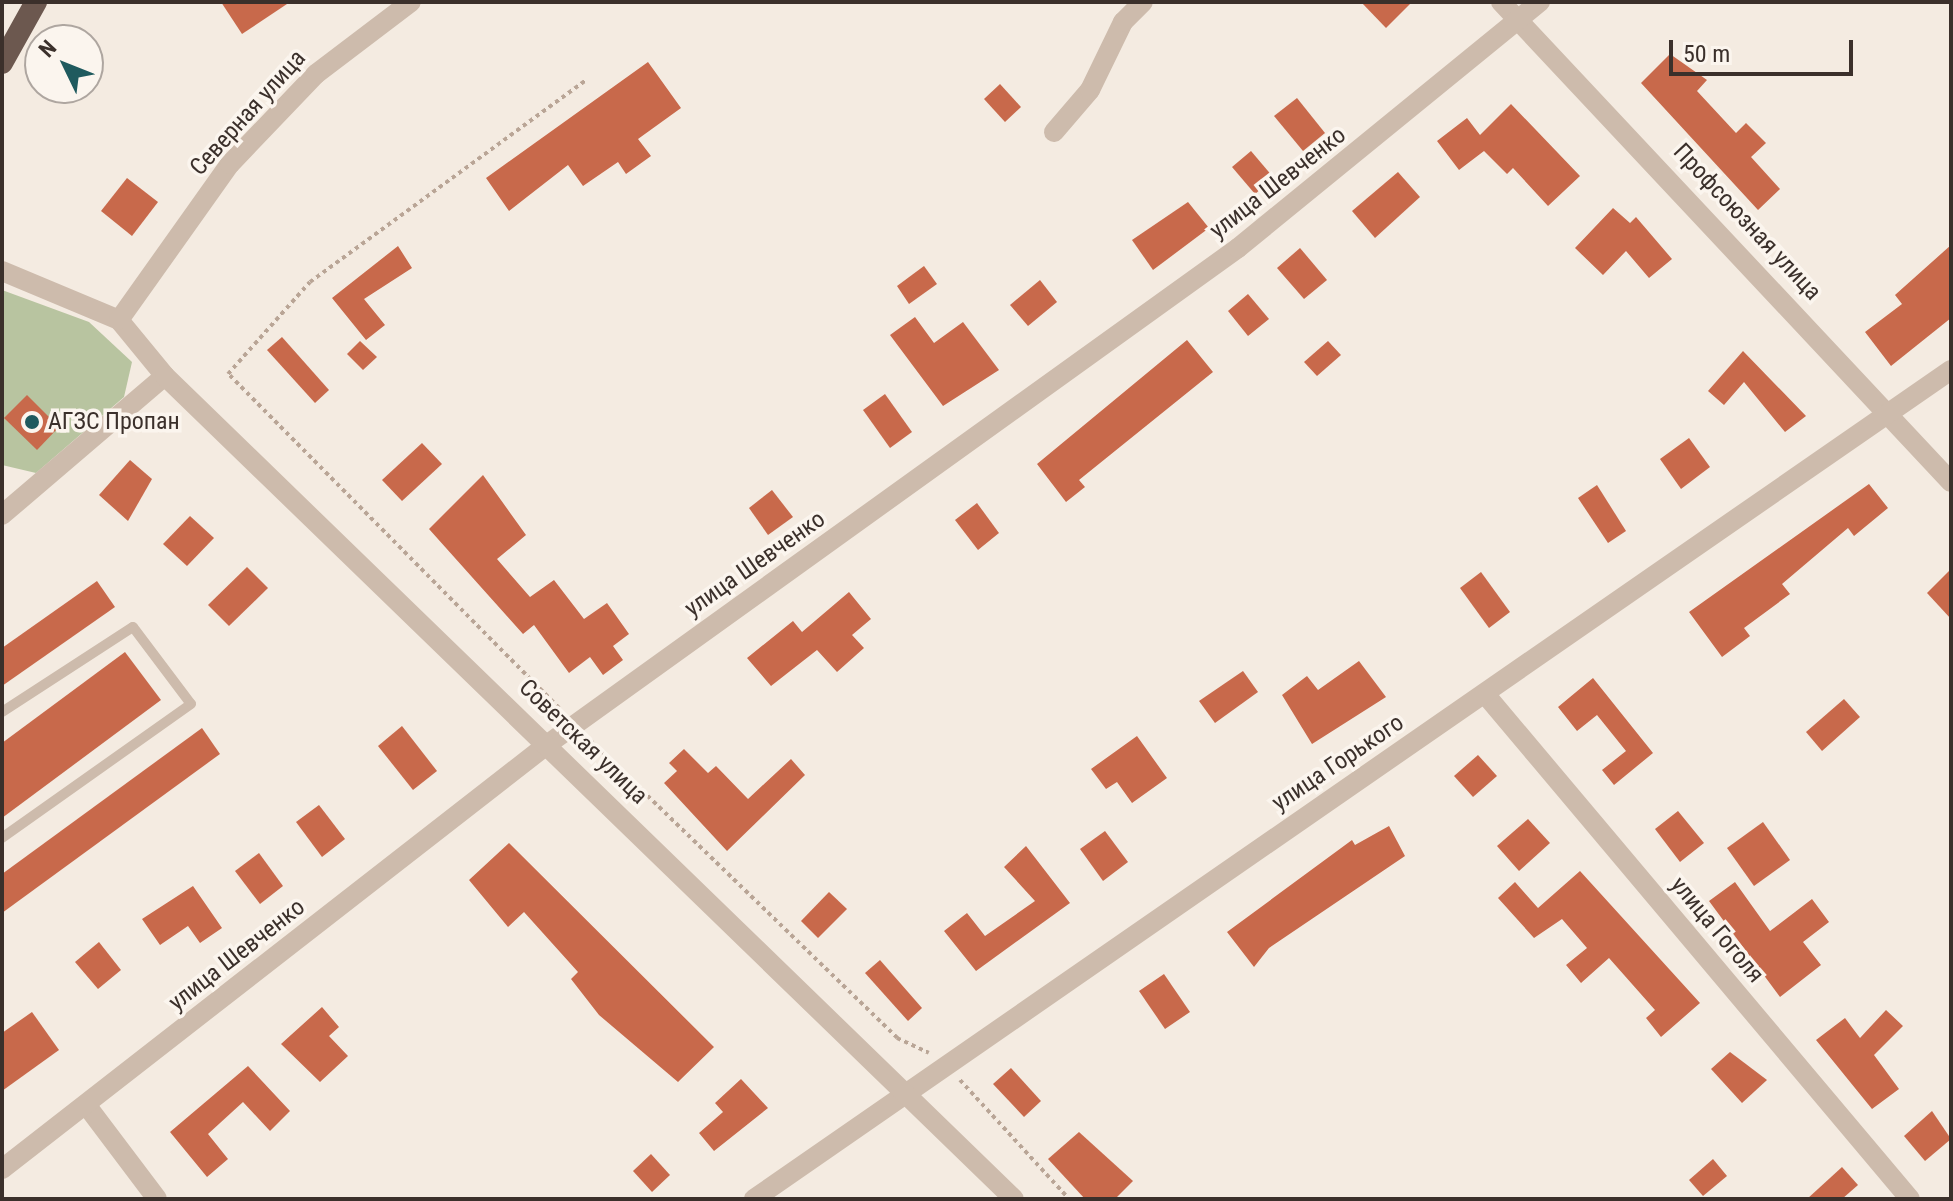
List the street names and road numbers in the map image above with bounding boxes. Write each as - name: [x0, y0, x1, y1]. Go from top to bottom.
- street label: Северная улица: [184, 44, 312, 182]
- street label: улица Шевченко: [1204, 121, 1352, 245]
- street label: Профсоюзная улица: [1667, 138, 1827, 306]
- street label: улица Шевченко: [679, 505, 831, 623]
- street label: Советская улица: [513, 674, 653, 810]
- street label: улица Горького: [1267, 708, 1409, 818]
- street label: улица Гоголя: [1664, 871, 1770, 989]
- street label: улица Шевченко: [163, 893, 311, 1017]

